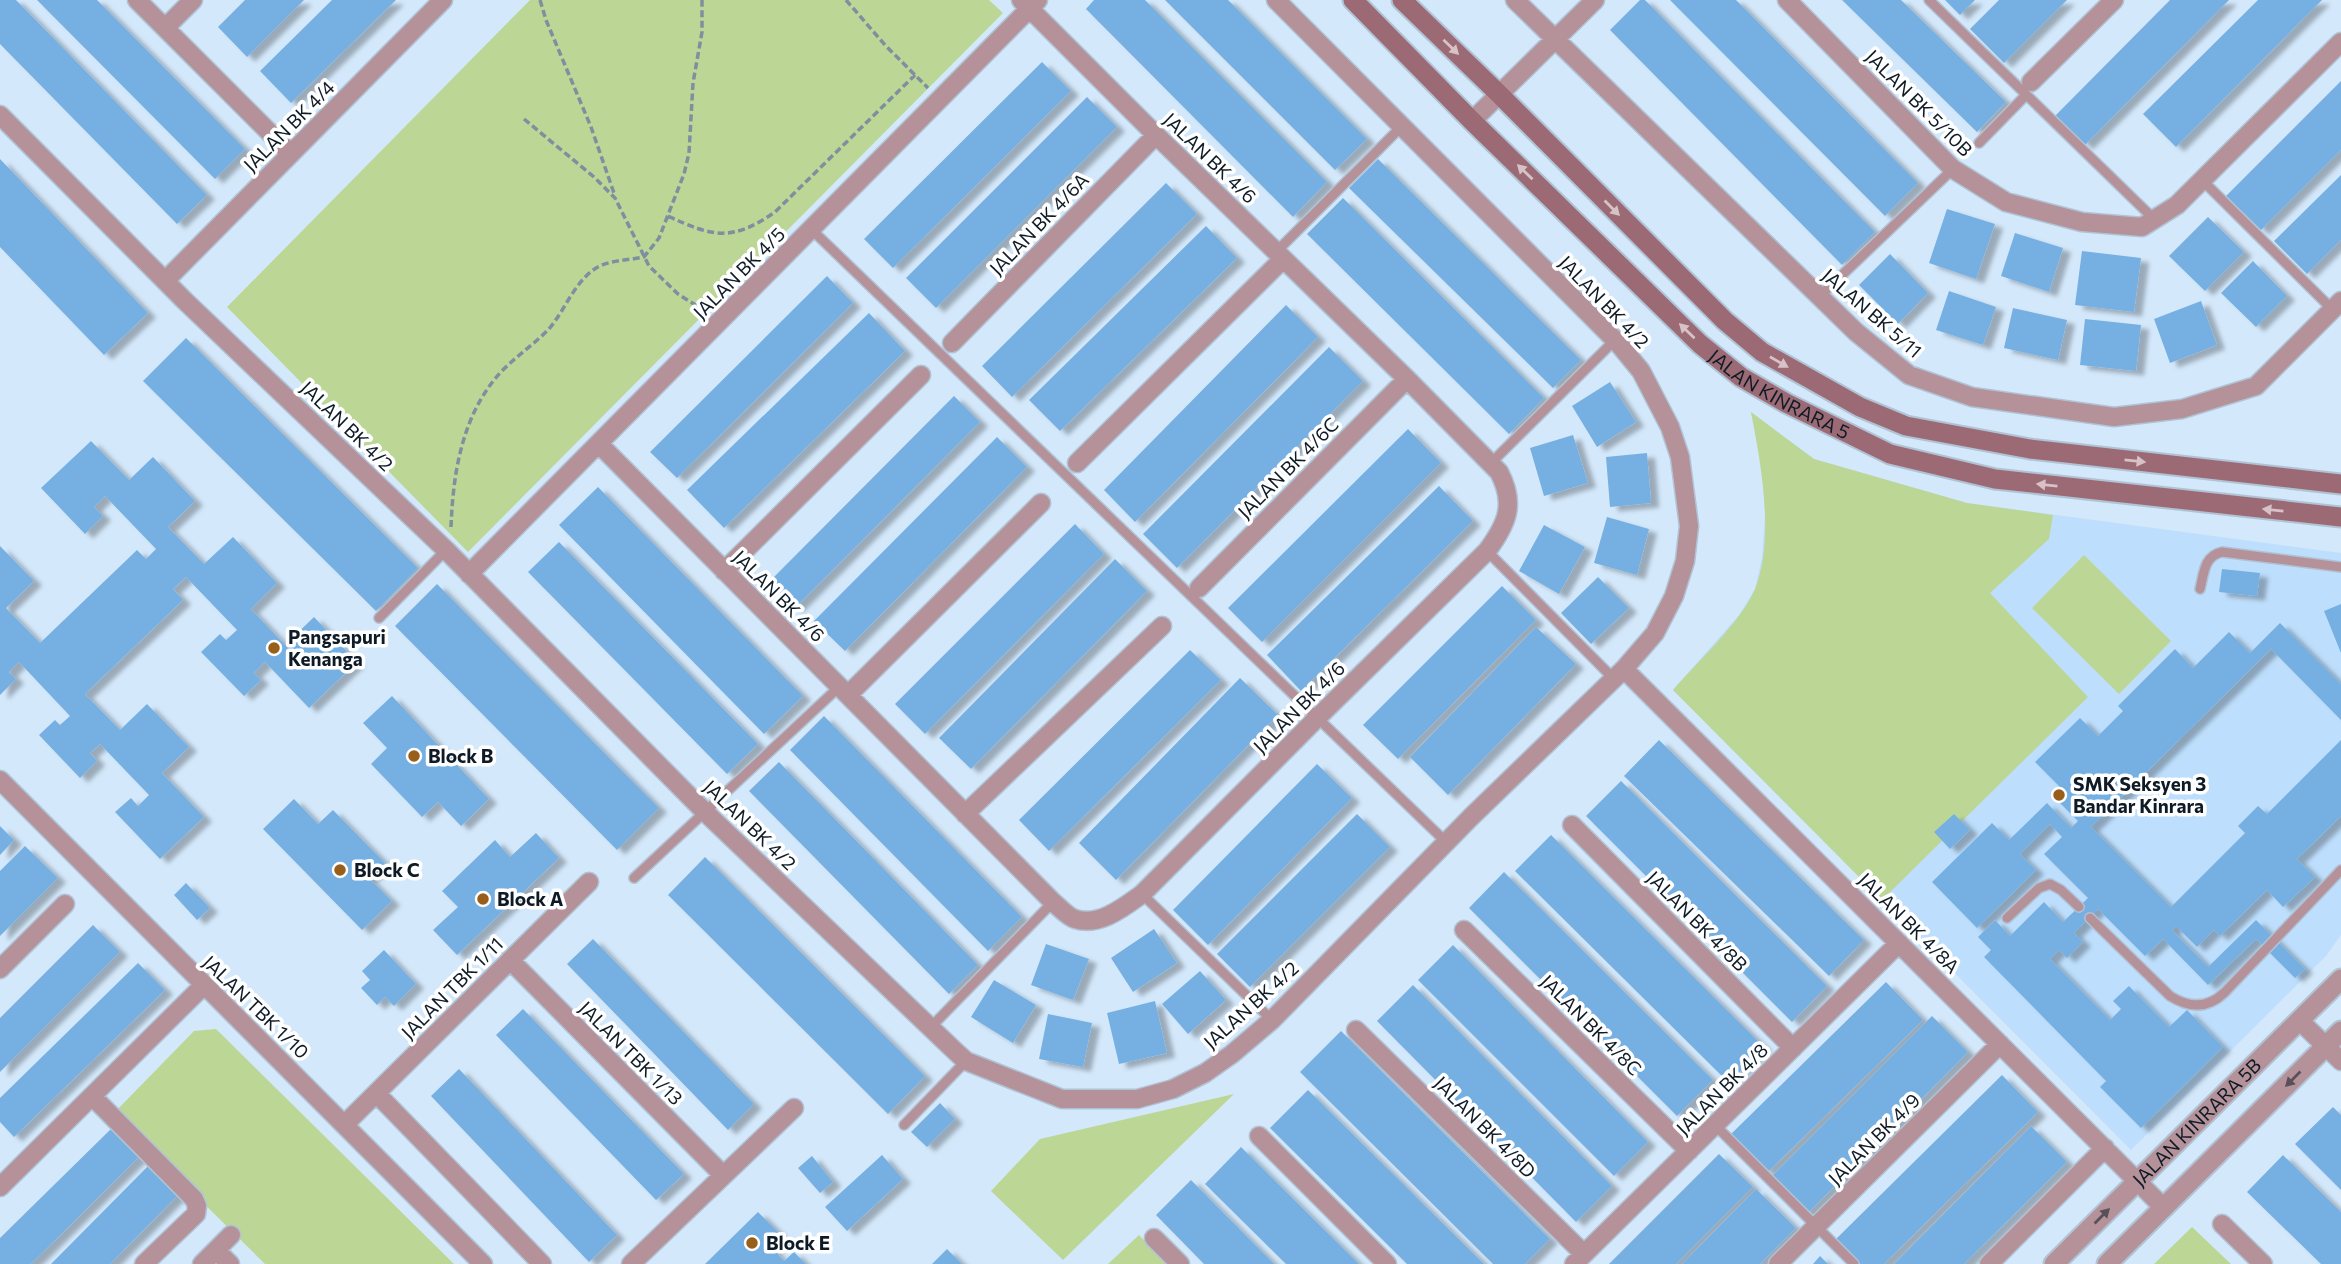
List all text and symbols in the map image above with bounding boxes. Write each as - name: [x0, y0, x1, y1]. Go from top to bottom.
- one-way arrow: [1442, 39, 1459, 55]
- street label: JALAN BK 5/10B: [1861, 45, 1977, 161]
- street label: JALAN BK 4/4: [238, 75, 339, 176]
- street label: JALAN BK 4/6: [1159, 108, 1262, 208]
- one-way arrow: [1516, 164, 1533, 181]
- street label: JALAN BK 4/6A: [984, 168, 1093, 279]
- one-way arrow: [1604, 199, 1621, 216]
- street label: JALAN BK 4/5: [688, 222, 789, 323]
- street label: JALAN BK 4/2: [1555, 251, 1654, 353]
- street label: JALAN BK 5/11: [1818, 263, 1927, 362]
- one-way arrow: [1679, 324, 1696, 340]
- street label: JALAN KINRARA 5: [1705, 344, 1854, 443]
- one-way arrow: [1769, 356, 1789, 368]
- street label: JALAN BK 4/2: [296, 376, 398, 475]
- street label: JALAN BK 4/6C: [1232, 412, 1343, 523]
- one-way arrow: [2124, 455, 2146, 466]
- one-way arrow: [2036, 479, 2058, 490]
- one-way arrow: [2262, 504, 2284, 515]
- street label: JALAN BK 4/6: [729, 545, 830, 646]
- place label: Pangsapuri Kenanga: [288, 625, 386, 670]
- marker: Pangsapuri Kenanga: [266, 640, 282, 656]
- street label: JALAN BK 4/6: [1248, 656, 1349, 757]
- place label: Block B: [428, 744, 493, 767]
- marker: Block B: [406, 748, 422, 764]
- place label: SMK Seksyen 3 Bandar Kinrara: [2073, 772, 2206, 817]
- street label: JALAN BK 4/2: [699, 775, 801, 874]
- marker: SMK Seksyen 3 Bandar Kinrara: [2051, 787, 2067, 803]
- place label: Block C: [354, 858, 420, 881]
- marker: Block C: [332, 862, 348, 878]
- street label: JALAN BK 4/8B: [1642, 866, 1752, 976]
- street label: JALAN BK 4/8A: [1854, 868, 1964, 978]
- place label: Block A: [497, 887, 564, 910]
- marker: Block A: [475, 891, 491, 907]
- street label: JALAN TBK 1/11: [396, 932, 507, 1043]
- street label: JALAN TBK 1/10: [199, 950, 314, 1063]
- street label: JALAN BK 4/2: [1199, 956, 1303, 1053]
- street label: JALAN BK 4/8C: [1536, 969, 1647, 1080]
- street label: JALAN TBK 1/13: [575, 996, 688, 1109]
- street label: JALAN BK 4/8: [1671, 1038, 1772, 1139]
- street label: JALAN KINRARA 5B: [2127, 1053, 2265, 1191]
- street label: JALAN BK 4/8D: [1430, 1071, 1541, 1182]
- one-way arrow: [2285, 1071, 2302, 1087]
- street label: JALAN BK 4/9: [1823, 1088, 1924, 1189]
- one-way arrow: [2093, 1209, 2110, 1225]
- place label: Block E: [766, 1231, 830, 1254]
- marker: Block E: [744, 1235, 760, 1251]

